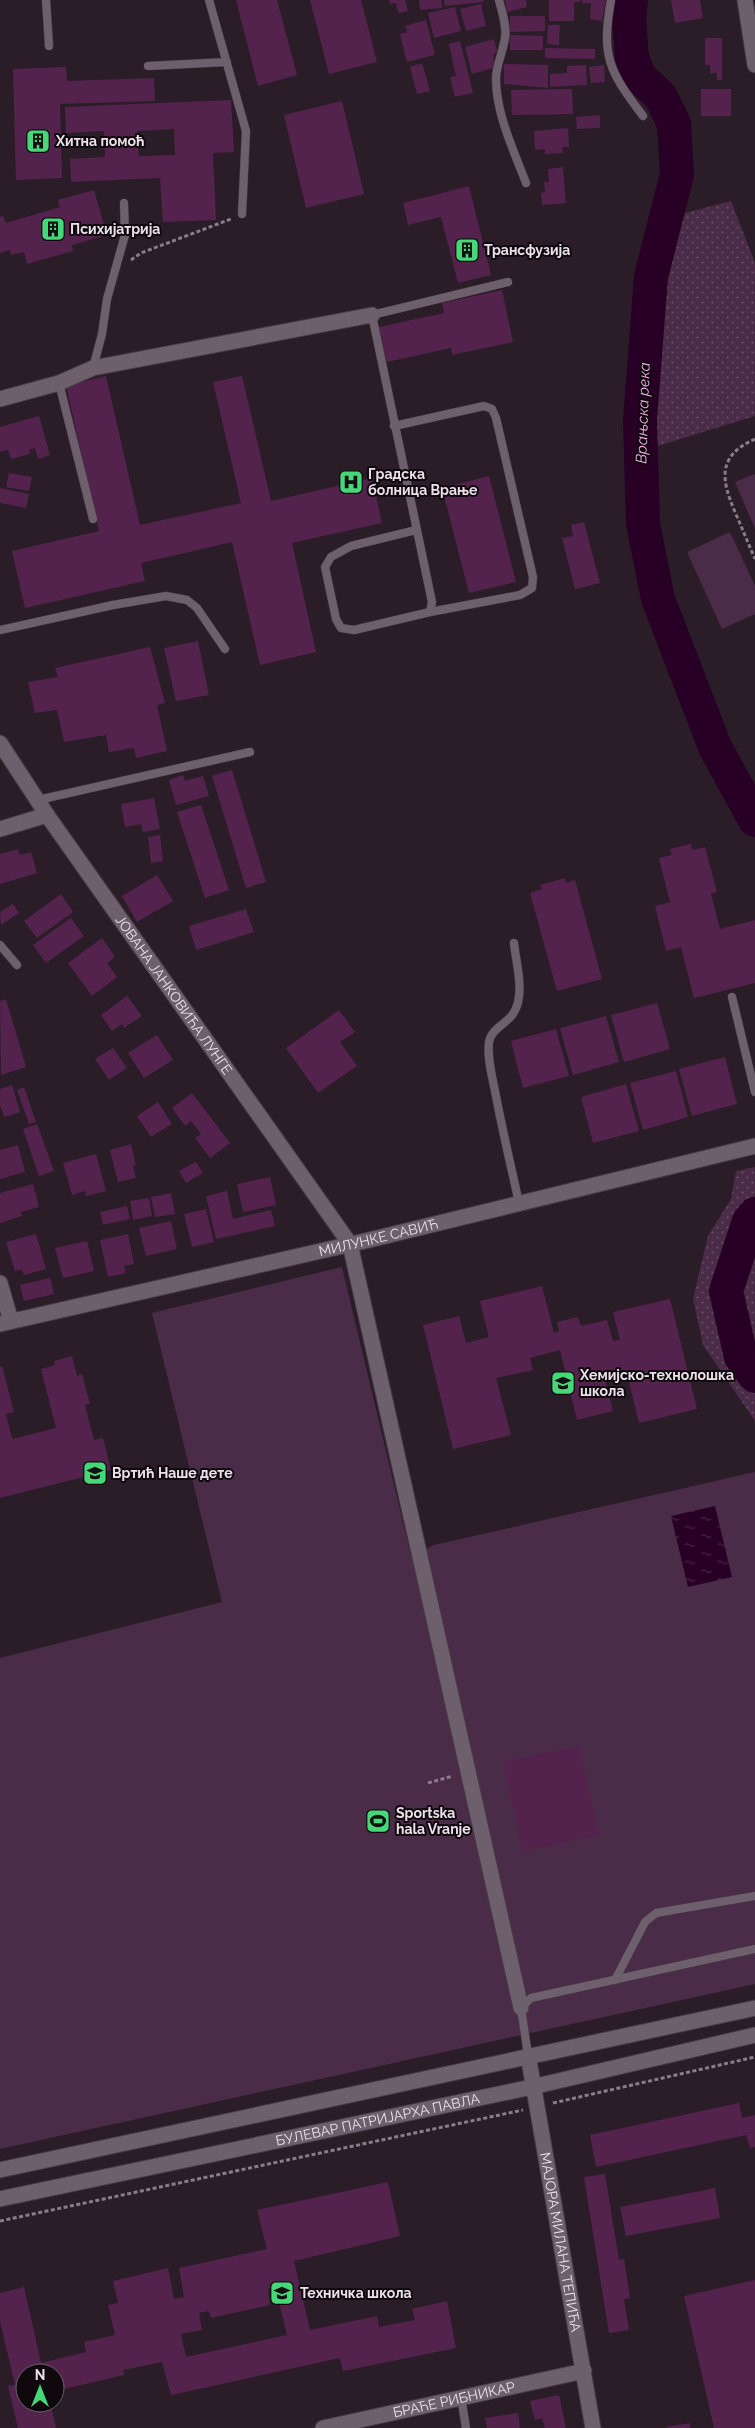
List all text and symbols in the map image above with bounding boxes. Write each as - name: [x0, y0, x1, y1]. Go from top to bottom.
- building icon: Хитна помоћ: [25, 128, 51, 154]
- place label: Хитна помоћ: [55, 133, 145, 149]
- building icon: Психијатрија: [40, 216, 66, 242]
- place label: Психијатрија: [70, 221, 160, 237]
- building icon: Трансфузија: [454, 237, 480, 263]
- place label: Трансфузија: [484, 242, 570, 258]
- water label: Врањска река: [632, 362, 654, 464]
- place label: Градска болница Врање: [368, 466, 478, 498]
- hospital icon: Градска болница Врање: [338, 469, 364, 495]
- street label: ЈОВАНА ЈАНКОВИЋА ЛУНГЕ: [112, 912, 236, 1077]
- street label: МИЛУНКЕ САВИЋ: [317, 1216, 439, 1259]
- place label: Хемијско-технолошка школа: [579, 1367, 734, 1399]
- school or university icon: Хемијско-технолошка школа: [550, 1370, 576, 1396]
- school or university icon: Вртић Наше дете: [82, 1460, 108, 1486]
- place label: Вртић Наше дете: [112, 1465, 233, 1481]
- place label: Sportska hala Vranje: [396, 1805, 471, 1837]
- sports icon: Sportska hala Vranje: [365, 1808, 391, 1834]
- street label: БУЛЕВАР ПАТРИЈАРХА ПАВЛА: [274, 2090, 482, 2149]
- street label: МАЈОРА МИЛАНА ТЕПИЋА: [537, 2151, 584, 2334]
- school or university icon: Техничка школа: [269, 2280, 295, 2306]
- place label: Техничка школа: [300, 2285, 412, 2301]
- north arrow: [15, 2363, 65, 2413]
- text: N: [35, 2367, 45, 2383]
- street label: БРАЋЕ РИБНИКАР: [391, 2378, 517, 2421]

